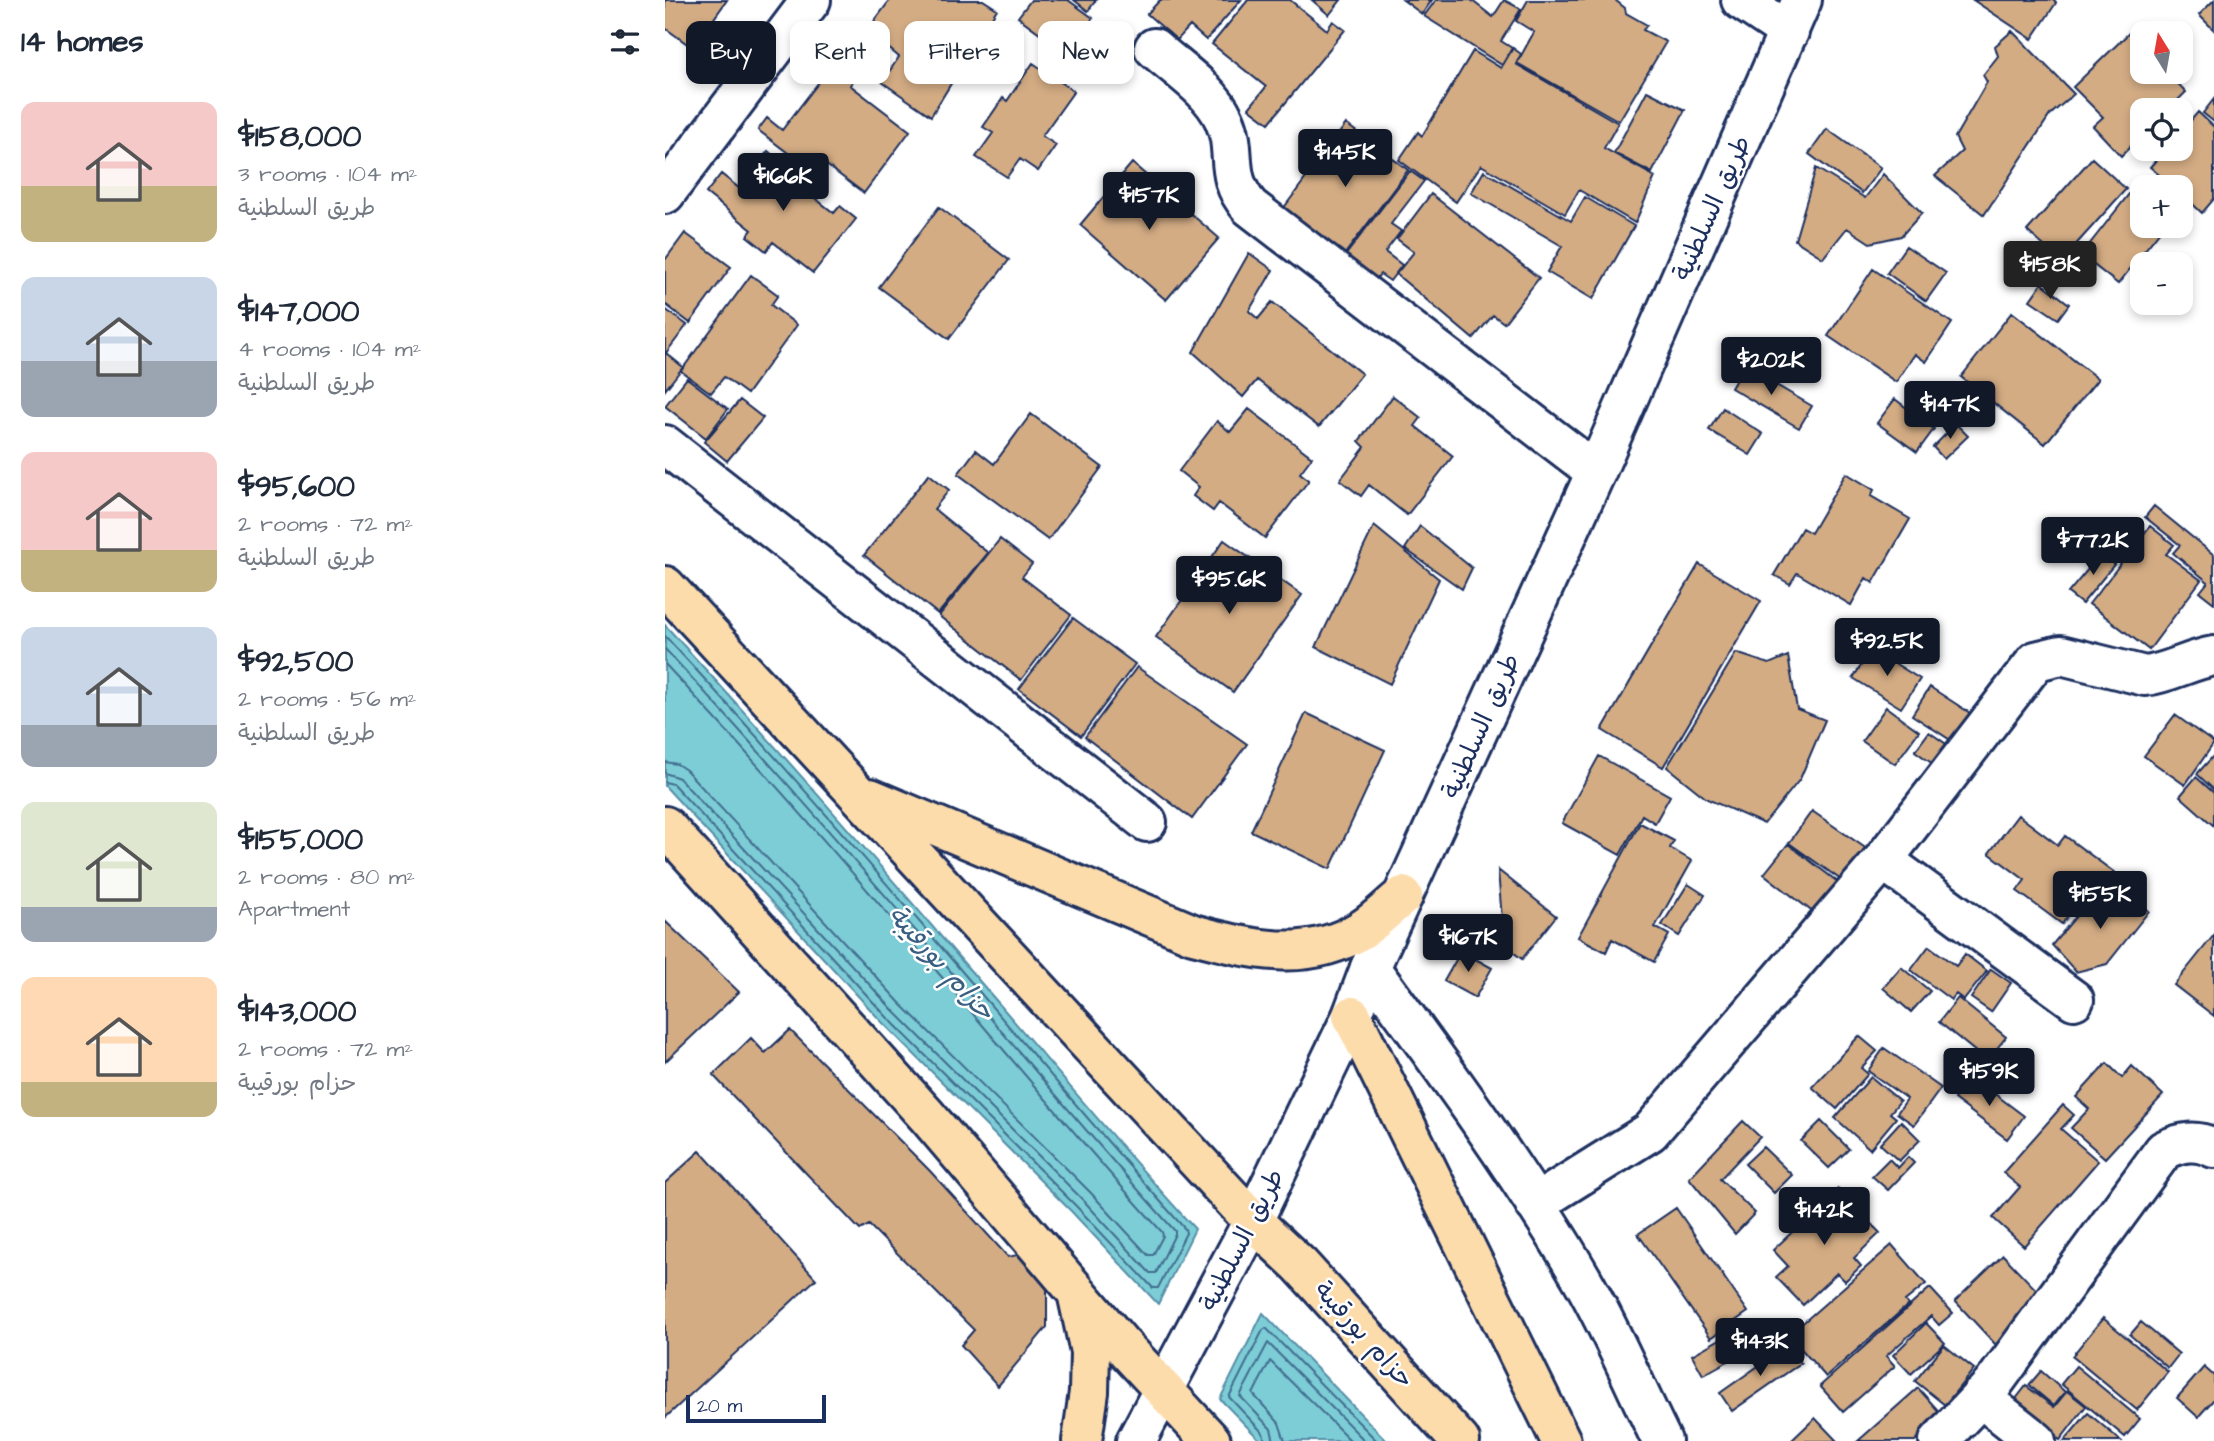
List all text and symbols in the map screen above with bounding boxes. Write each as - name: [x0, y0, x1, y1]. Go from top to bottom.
- text: 14 homes: [21, 21, 144, 63]
- chip: Buy: [686, 21, 776, 84]
- chip: Rent: [790, 21, 890, 84]
- chip: Filters: [904, 21, 1024, 84]
- chip: New: [1038, 21, 1134, 84]
- north arrow: [2130, 21, 2193, 84]
- map controls: [2130, 21, 2193, 315]
- icon: filters: [606, 23, 644, 61]
- button: locate: [2130, 98, 2193, 161]
- text: $158,000: [238, 116, 361, 158]
- icon: home: [77, 130, 161, 214]
- pin: $145K: [1296, 130, 1394, 189]
- street label: طريق السلطنية: [1664, 130, 1760, 286]
- text: $145K: [1314, 136, 1376, 168]
- pin: $166K: [734, 154, 832, 213]
- text: 3 rooms · 104 m²: [238, 158, 417, 190]
- text: $166K: [754, 160, 812, 192]
- pin: $157K: [1100, 173, 1198, 232]
- button: +: [2130, 175, 2193, 238]
- text: $157K: [1119, 179, 1179, 211]
- text: طريق السلطنية: [238, 192, 375, 224]
- pin: $158K: [2001, 242, 2099, 301]
- text: $158K: [2020, 248, 2080, 280]
- button: −: [2130, 252, 2193, 315]
- text: $147,000: [238, 291, 360, 333]
- icon: home: [77, 305, 161, 389]
- text: 4 rooms · 104 m²: [238, 333, 421, 365]
- pin: $202K: [1722, 338, 1820, 397]
- text: $202K: [1737, 344, 1805, 376]
- text: طريق السلطنية: [238, 367, 375, 399]
- pin: $147K: [1901, 382, 1999, 441]
- text: $147K: [1920, 388, 1980, 420]
- text: $95,600: [238, 466, 355, 508]
- icon: home: [77, 480, 161, 564]
- text: 2 rooms · 72 m²: [238, 508, 413, 540]
- pin: $77.2K: [2036, 518, 2150, 577]
- text: $77.2K: [2057, 524, 2129, 556]
- text: طريق السلطنية: [238, 542, 375, 574]
- pin: $95.6K: [1172, 556, 1286, 616]
- text: $95.6K: [1192, 563, 1266, 595]
- pin: $92.5K: [1830, 618, 1944, 678]
- text: $92.5K: [1851, 625, 1923, 657]
- text: $92,500: [238, 641, 353, 683]
- street label: طريق السلطنية: [1433, 648, 1529, 804]
- icon: home: [77, 655, 161, 739]
- text: 2 rooms · 56 m²: [238, 683, 416, 715]
- text: طريق السلطنية: [238, 717, 375, 749]
- text: $155,000: [238, 819, 363, 861]
- icon: home: [77, 830, 161, 914]
- text: 2 rooms · 80 m²: [238, 861, 415, 893]
- pin: $155K: [2051, 872, 2149, 931]
- text: $155K: [2069, 878, 2131, 910]
- text: Apartment: [238, 893, 350, 925]
- water label: حزام بورقيبة: [878, 896, 1004, 1031]
- pin: $167K: [1419, 914, 1517, 974]
- text: $167K: [1439, 921, 1497, 953]
- text: $143,000: [238, 991, 356, 1033]
- icon: home: [77, 1005, 161, 1089]
- text: 2 rooms · 72 m²: [238, 1033, 413, 1065]
- pin: $159K: [1940, 1048, 2038, 1108]
- text: $159K: [1959, 1055, 2019, 1087]
- text: حزام بورقيبة: [238, 1067, 356, 1099]
- street label: طريق السلطنية: [1191, 1163, 1293, 1317]
- pin: $142K: [1775, 1188, 1873, 1247]
- text: $142K: [1795, 1194, 1853, 1226]
- street label: حزام بورقيبة: [1305, 1273, 1422, 1397]
- pin: $143K: [1711, 1318, 1809, 1378]
- text: $143K: [1731, 1325, 1789, 1357]
- scale bar: [686, 1392, 826, 1424]
- text: 20 m: [697, 1393, 742, 1420]

